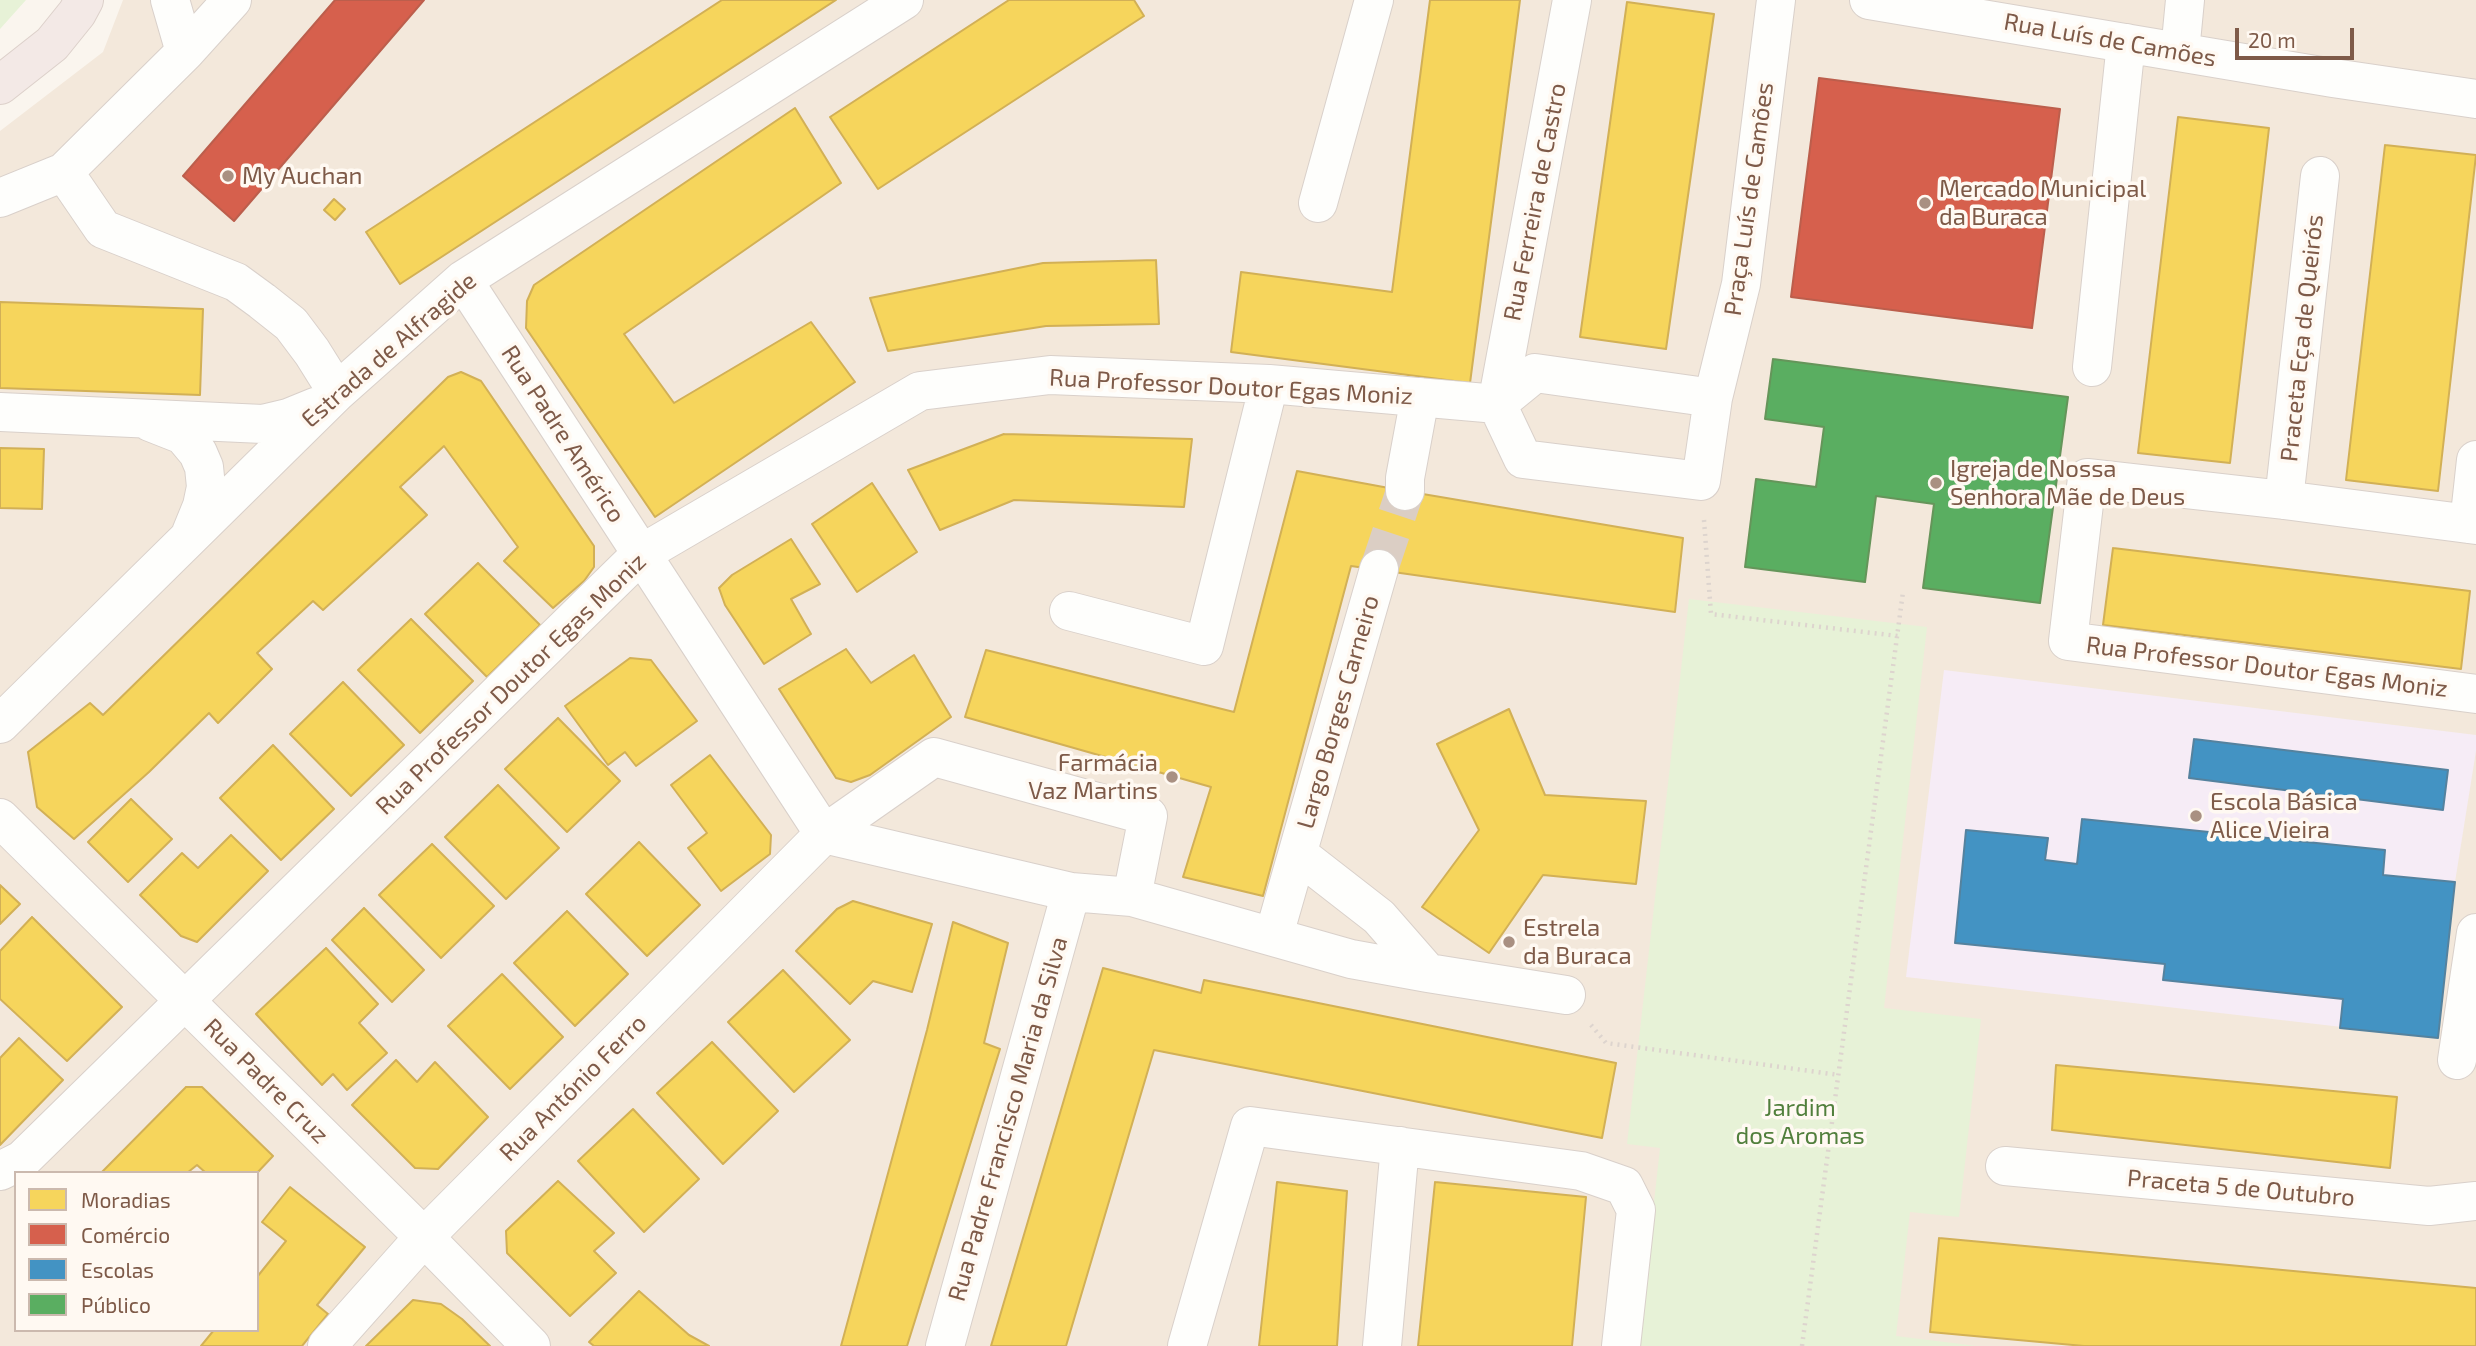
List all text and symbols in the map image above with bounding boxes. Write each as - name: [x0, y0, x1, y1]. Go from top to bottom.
- street label: Rua Luís de Camões: [2002, 7, 2218, 73]
- scale bar: [2238, 14, 2357, 58]
- text: 20 m: [2248, 27, 2296, 52]
- street label: Praça Luís de Camões: [1718, 80, 1780, 318]
- street label: Rua Ferreira de Castro: [1498, 81, 1572, 323]
- place label: My Auchan: [242, 162, 363, 190]
- marker: My Auchan: [220, 168, 236, 184]
- place label: Mercado Municipal da Buraca: [1939, 175, 2146, 231]
- marker: Mercado Municipal da Buraca: [1917, 195, 1933, 211]
- street label: Praceta Eça de Queirós: [2275, 213, 2329, 463]
- street label: Estrada de Alfragide: [296, 266, 482, 434]
- street label: Rua Padre Américo: [495, 340, 631, 528]
- street label: Rua Professor Doutor Egas Moniz: [1048, 363, 1414, 411]
- place label: Igreja de Nossa Senhora Mãe de Deus: [1950, 455, 2185, 511]
- marker: Igreja de Nossa Senhora Mãe de Deus: [1928, 475, 1944, 491]
- street label: Rua Professor Doutor Egas Moniz: [370, 547, 652, 821]
- street label: Largo Borges Carneiro: [1291, 592, 1385, 832]
- street label: Rua Professor Doutor Egas Moniz: [2085, 631, 2449, 703]
- place label: Farmácia Vaz Martins: [1028, 749, 1158, 805]
- marker: Farmácia Vaz Martins: [1164, 769, 1180, 785]
- place label: Escola Básica Alice Vieira: [2210, 788, 2358, 844]
- marker: Escola Básica Alice Vieira: [2188, 808, 2204, 824]
- place label: Estrela da Buraca: [1523, 914, 1632, 970]
- street label: Rua Padre Francisco Maria da Silva: [942, 934, 1074, 1304]
- marker: Estrela da Buraca: [1501, 934, 1517, 950]
- street label: Rua António Ferro: [494, 1009, 652, 1167]
- street label: Rua Padre Cruz: [198, 1013, 334, 1149]
- park label: Jardim dos Aromas: [1735, 1094, 1865, 1150]
- street label: Praceta 5 de Outubro: [2126, 1164, 2356, 1212]
- legend: [14, 1171, 259, 1332]
- text: Moradias: [81, 1187, 171, 1212]
- text: Comércio: [81, 1222, 170, 1247]
- text: Escolas: [81, 1257, 154, 1282]
- text: Público: [81, 1292, 151, 1317]

